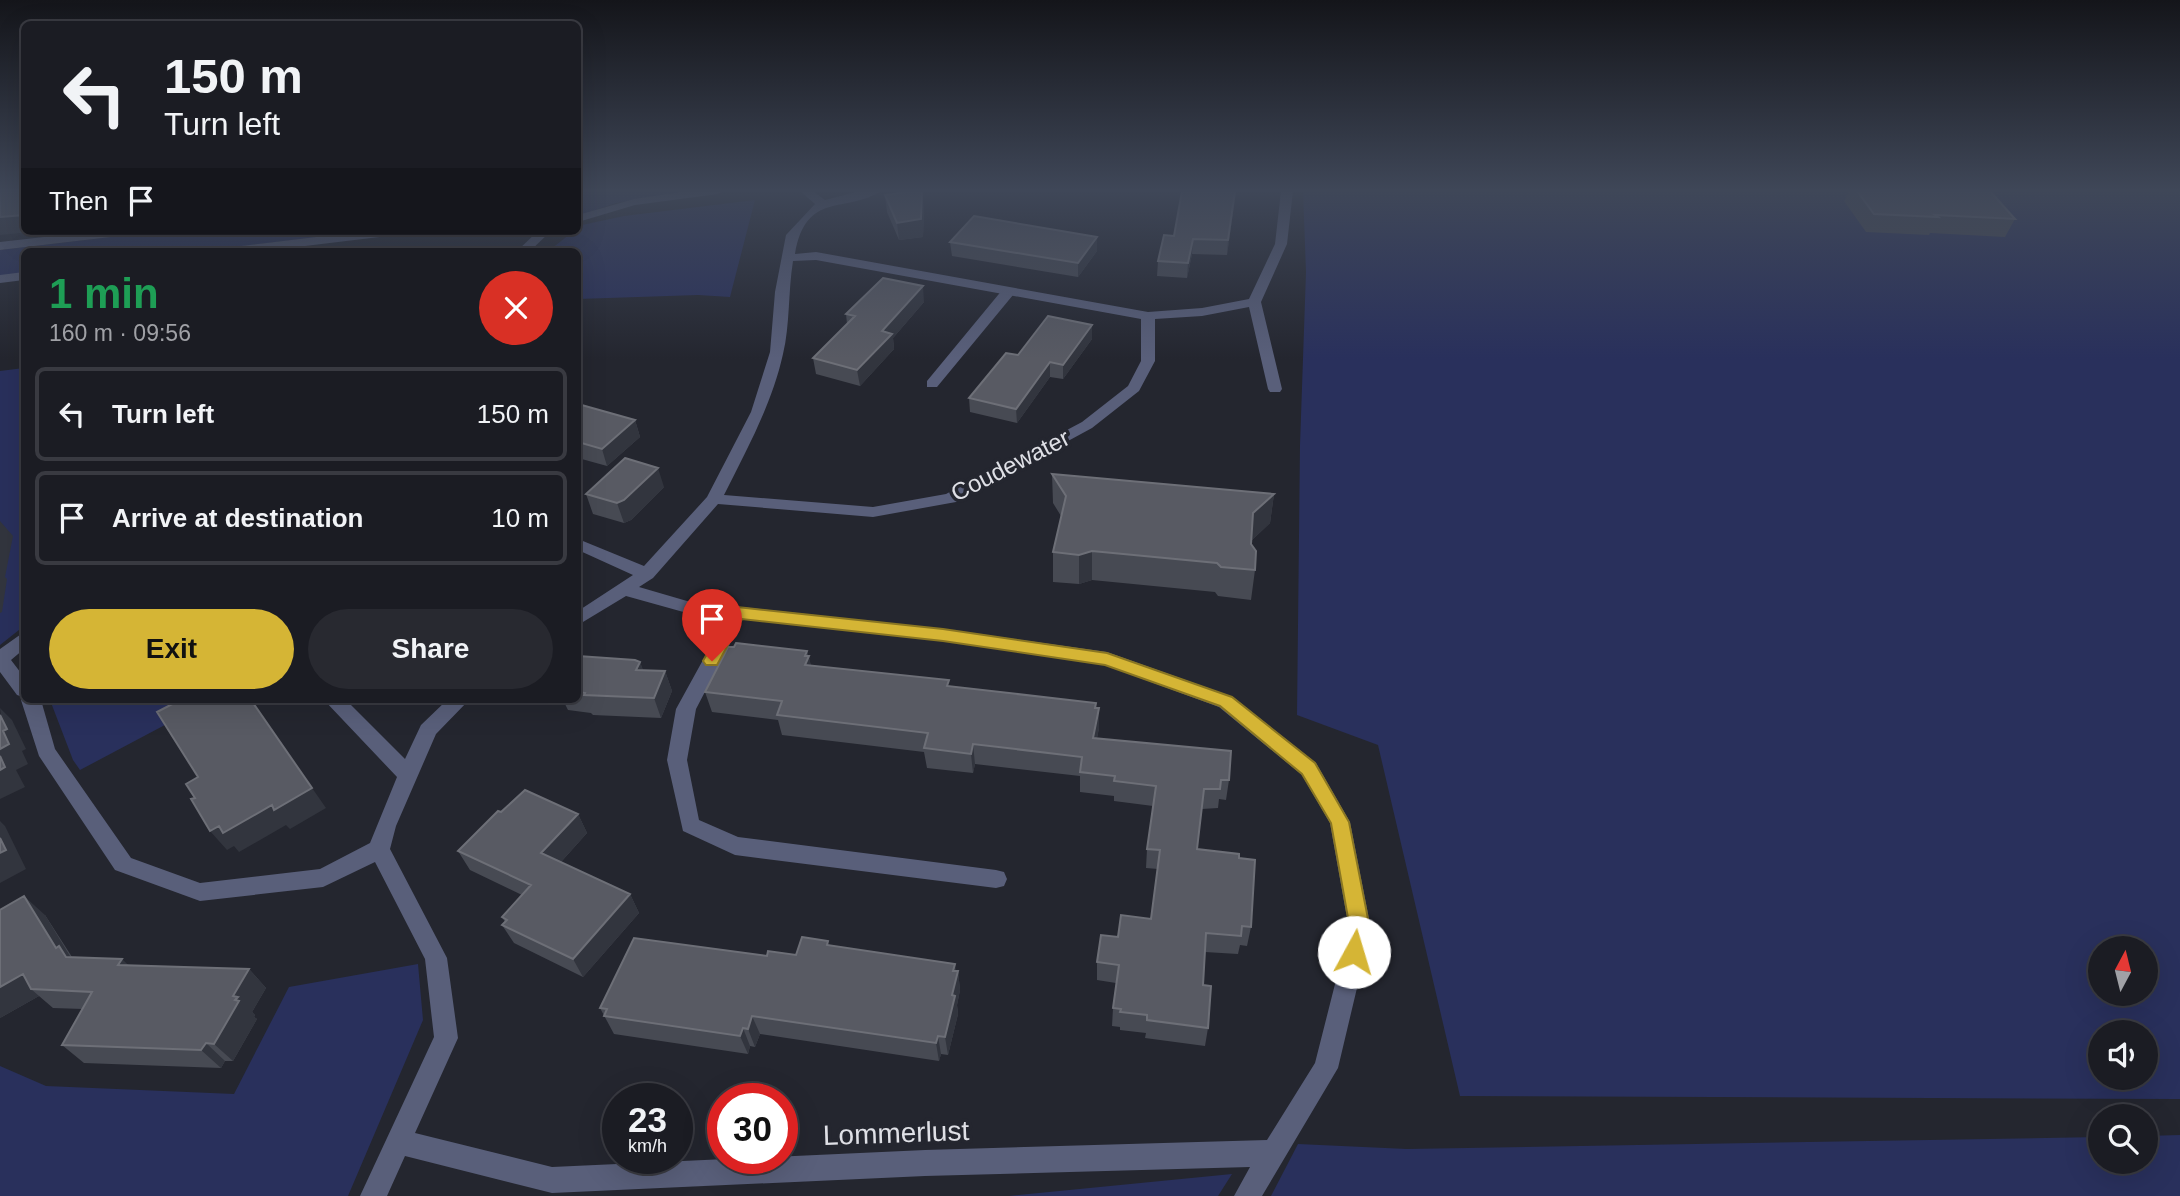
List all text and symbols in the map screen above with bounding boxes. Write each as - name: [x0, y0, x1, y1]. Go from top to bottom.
- icon: left: [49, 49, 140, 140]
- text: 150 m: [164, 49, 303, 103]
- text: Turn left: [164, 106, 280, 142]
- icon: arrive: [122, 182, 160, 220]
- text: Then: [49, 186, 108, 216]
- text: 1 min: [49, 270, 159, 317]
- button: close: [479, 271, 553, 345]
- text: 160 m · 09:56: [49, 320, 191, 346]
- icon: left: [53, 395, 91, 433]
- text: Turn left: [112, 399, 214, 429]
- text: 150 m: [477, 399, 549, 429]
- street label: Coudewater: [946, 424, 1074, 506]
- icon: arrive: [53, 499, 91, 537]
- text: Arrive at destination: [112, 503, 363, 533]
- text: 10 m: [491, 503, 549, 533]
- pin: [682, 589, 742, 661]
- icon: arrive: [693, 600, 731, 638]
- button: Exit: [49, 609, 294, 689]
- button: Share: [308, 609, 553, 689]
- position arrow: [1317, 915, 1391, 989]
- north arrow: [2088, 936, 2158, 1006]
- map controls: [2088, 936, 2158, 1174]
- button: sound: [2088, 1020, 2158, 1090]
- speed limit sign: 30: [707, 1083, 798, 1174]
- text: 23: [628, 1100, 667, 1139]
- button: search: [2088, 1104, 2158, 1174]
- street label: Lommerlust: [822, 1115, 970, 1151]
- text: km/h: [628, 1136, 667, 1156]

